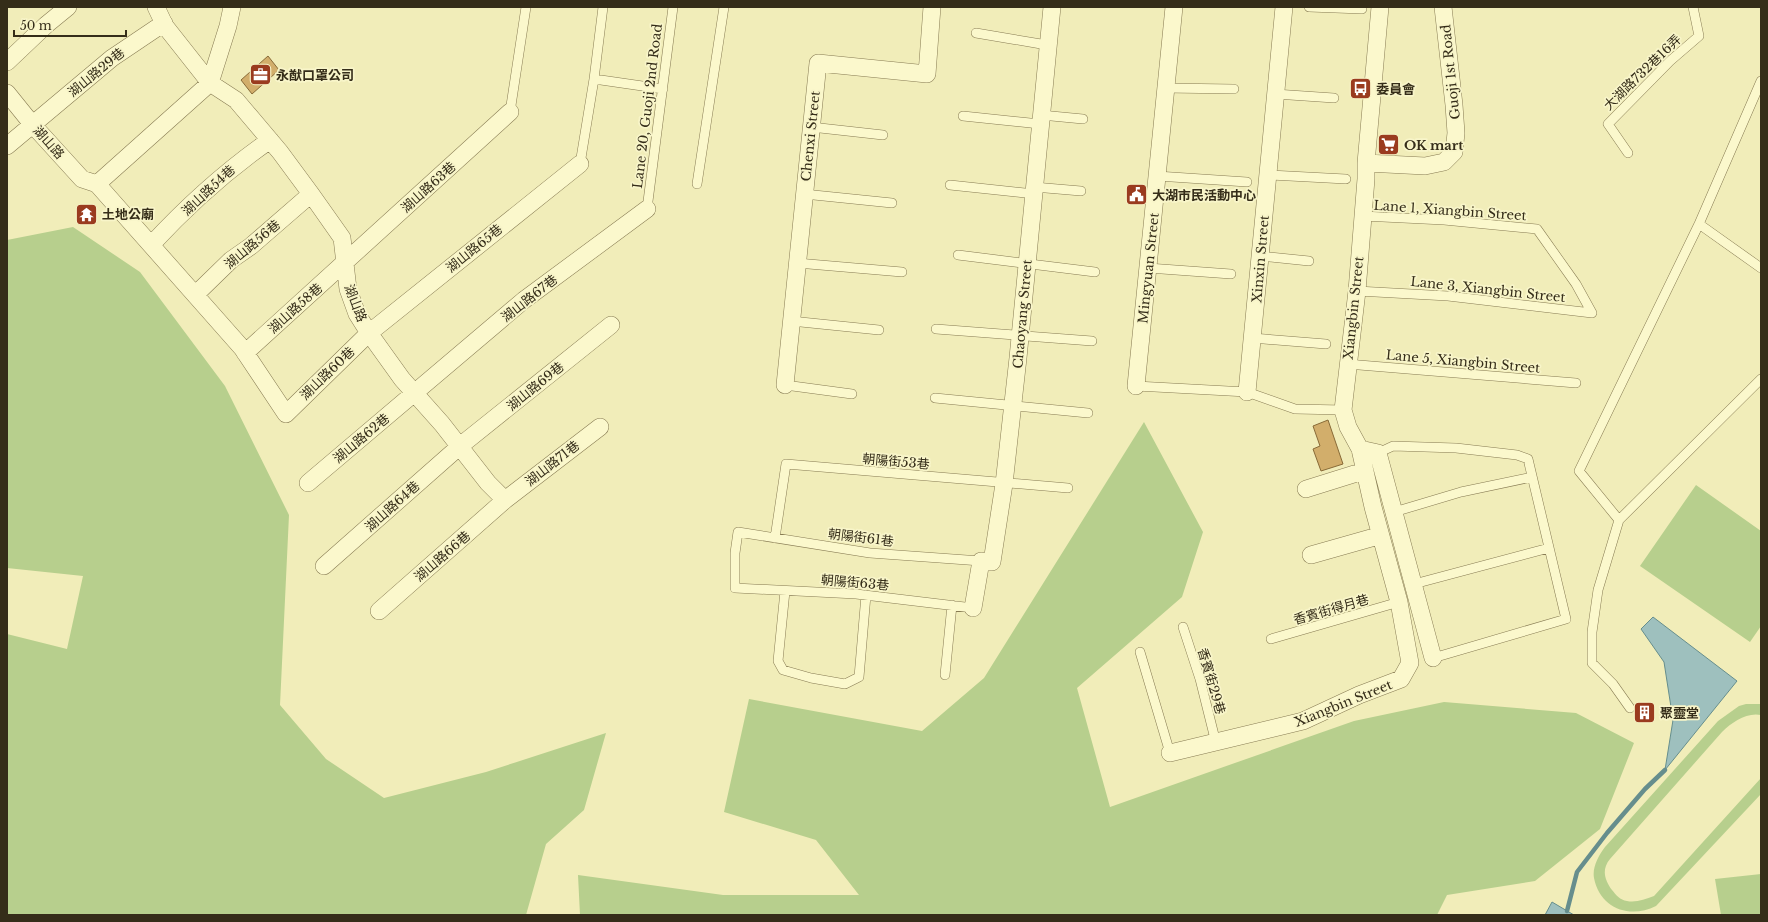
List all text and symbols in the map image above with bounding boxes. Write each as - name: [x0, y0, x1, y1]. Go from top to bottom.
- scale bar: [14, 12, 126, 38]
- text: 50 m: [20, 18, 52, 33]
- street label: Lane 20, Guoji 2nd Road: [629, 23, 666, 189]
- street label: Guoji 1st Road: [1437, 23, 1464, 120]
- street label: 大湖路732巷16弄: [1600, 31, 1685, 114]
- street label: 湖山路29巷: [64, 44, 128, 101]
- office icon: 永猷口罩公司: [247, 62, 273, 88]
- place label: 永猷口罩公司: [276, 67, 354, 84]
- bus stop icon: 委員會: [1348, 76, 1374, 102]
- place label: 委員會: [1376, 81, 1416, 98]
- street label: Chenxi Street: [797, 90, 824, 182]
- street label: 湖山路: [29, 122, 68, 163]
- supermarket icon: OK mart: [1375, 132, 1401, 158]
- place label: OK mart: [1404, 137, 1463, 154]
- street label: 湖山路63巷: [397, 158, 459, 217]
- street label: 湖山路54巷: [178, 161, 239, 219]
- public building icon: 大湖市民活動中心: [1123, 182, 1149, 208]
- place label: 大湖市民活動中心: [1152, 187, 1256, 204]
- street label: Lane 1, Xiangbin Street: [1373, 197, 1527, 224]
- temple icon: 土地公廟: [74, 201, 100, 227]
- place label: 土地公廟: [102, 206, 154, 223]
- street label: Mingyuan Street: [1134, 212, 1163, 324]
- street label: Xinxin Street: [1248, 214, 1273, 304]
- street label: 湖山路56巷: [221, 216, 284, 273]
- street label: 湖山路65巷: [443, 220, 506, 276]
- street label: Xiangbin Street: [1340, 255, 1367, 361]
- street label: Chaoyang Street: [1009, 259, 1036, 369]
- street label: 湖山路67巷: [498, 271, 561, 326]
- street label: Lane 3, Xiangbin Street: [1410, 273, 1566, 306]
- street label: 湖山路58巷: [265, 280, 326, 337]
- street label: 湖山路: [341, 282, 370, 324]
- street label: 湖山路60巷: [296, 343, 358, 404]
- street label: Lane 5, Xiangbin Street: [1385, 346, 1541, 377]
- street label: 湖山路69巷: [503, 358, 567, 415]
- street label: 湖山路62巷: [330, 410, 393, 467]
- street label: 湖山路71巷: [522, 437, 583, 490]
- street label: 朝陽街53巷: [862, 450, 930, 473]
- street label: 湖山路64巷: [361, 477, 423, 535]
- street label: 朝陽街61巷: [827, 525, 895, 550]
- street label: 湖山路66巷: [411, 527, 474, 585]
- street label: 朝陽街63巷: [820, 571, 890, 594]
- street label: 香賓街得月巷: [1291, 591, 1371, 628]
- street label: 香賓街29巷: [1194, 646, 1229, 716]
- street label: Xiangbin Street: [1292, 676, 1395, 731]
- building icon: 聚靈堂: [1631, 700, 1657, 726]
- place label: 聚靈堂: [1660, 705, 1699, 722]

